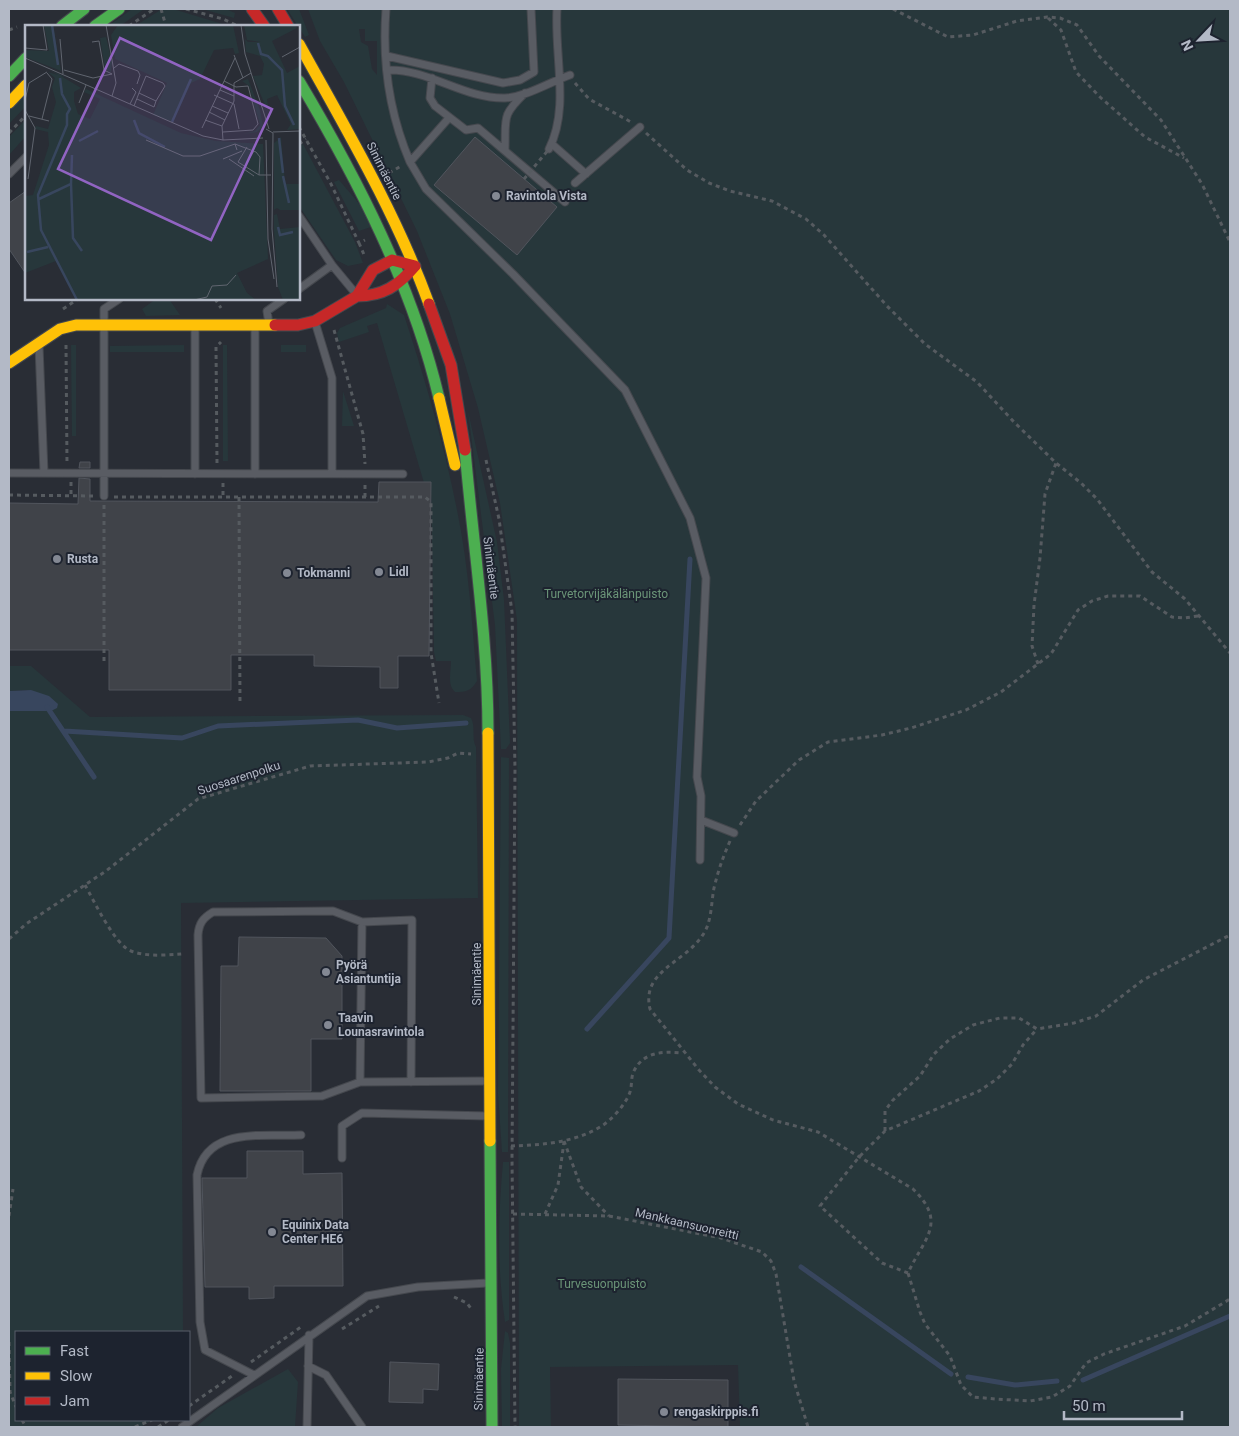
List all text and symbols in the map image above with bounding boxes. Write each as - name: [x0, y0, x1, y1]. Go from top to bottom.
- north arrow: [1174, 15, 1224, 65]
- inset map: [25, 25, 300, 300]
- text: N: [1178, 38, 1197, 53]
- street label: Sinimäentie: [363, 140, 405, 202]
- place label: Ravintola Vista: [506, 189, 587, 203]
- marker: Ravintola Vista: [490, 190, 502, 202]
- street label: Sinimäentie: [480, 536, 502, 600]
- place label: Rusta: [67, 552, 99, 566]
- marker: Rusta: [51, 553, 63, 565]
- place label: Lidl: [389, 565, 409, 579]
- place label: Tokmanni: [297, 566, 350, 580]
- marker: Lidl: [373, 566, 385, 578]
- marker: Tokmanni: [281, 567, 293, 579]
- park label: Turvetorvijäkälänpuisto: [544, 587, 668, 601]
- street label: Suosaarenpolku: [196, 758, 282, 798]
- street label: Sinimäentie: [470, 943, 484, 1005]
- place label: Pyörä Asiantuntija: [336, 958, 401, 986]
- marker: Pyörä Asiantuntija: [320, 966, 332, 978]
- place label: Taavin Lounasravintola: [338, 1011, 425, 1039]
- marker: Taavin Lounasravintola: [322, 1019, 334, 1031]
- street label: Mankkaansuonreitti: [634, 1205, 740, 1243]
- place label: Equinix Data Center HE6: [282, 1218, 350, 1246]
- marker: Equinix Data Center HE6: [266, 1226, 278, 1238]
- park label: Turvesuonpuisto: [558, 1277, 647, 1291]
- legend: [15, 1331, 190, 1421]
- text: Fast: [60, 1342, 89, 1360]
- street label: Sinimäentie: [471, 1347, 487, 1411]
- text: Slow: [60, 1367, 92, 1385]
- scale bar: [1064, 1388, 1182, 1420]
- text: Jam: [60, 1392, 90, 1410]
- text: 50 m: [1072, 1397, 1106, 1415]
- place label: rengaskirppis.fi: [674, 1405, 759, 1419]
- marker: rengaskirppis.fi: [658, 1406, 670, 1418]

